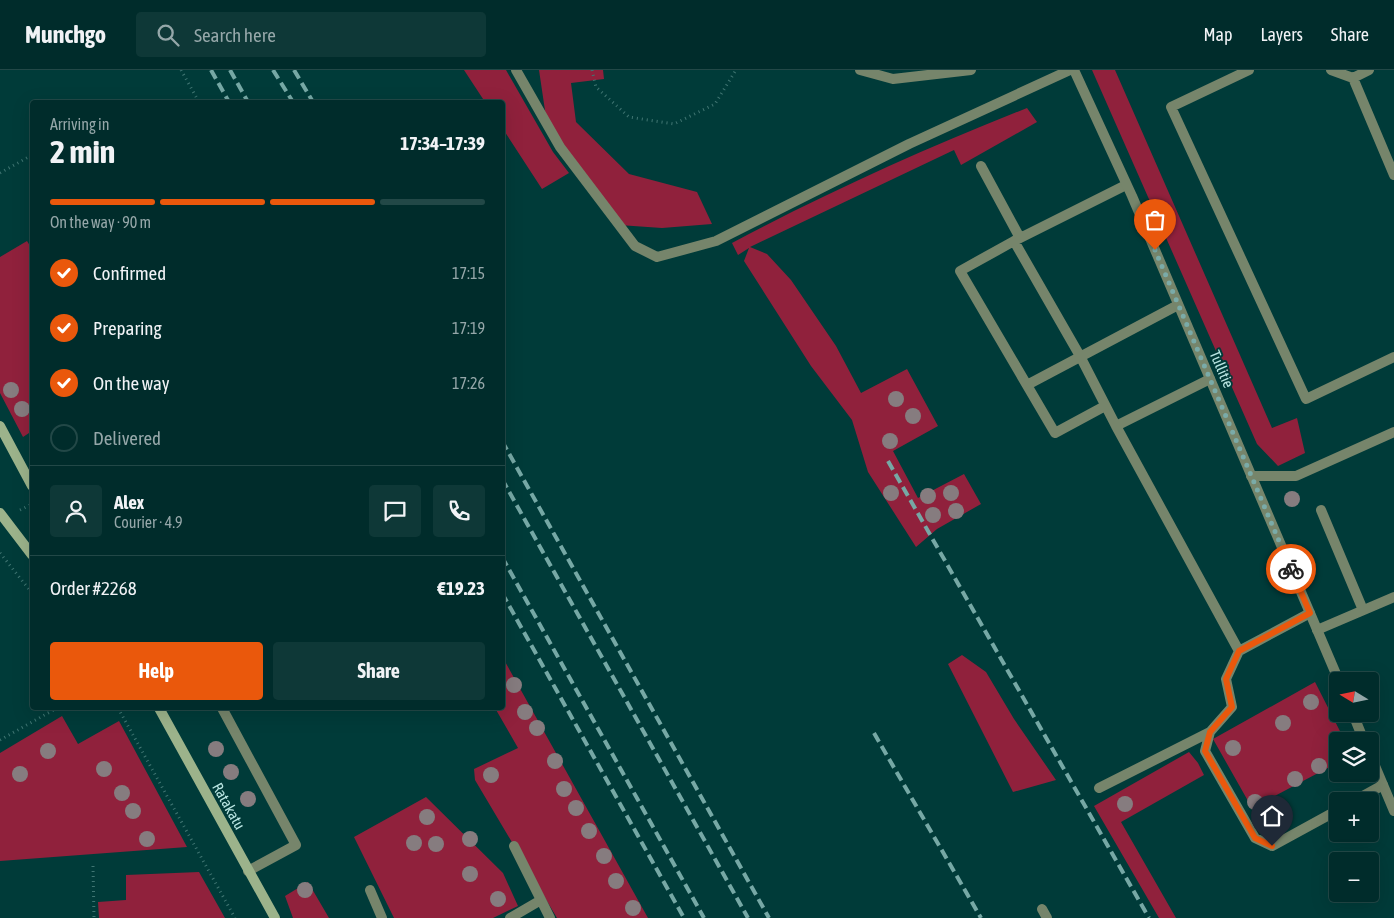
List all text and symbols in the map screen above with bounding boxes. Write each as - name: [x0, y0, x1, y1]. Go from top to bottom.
- search box: [136, 12, 486, 57]
- text: Munchgo: [25, 21, 106, 48]
- icon: search: [154, 21, 182, 49]
- text: Search here: [194, 24, 276, 46]
- text: Map: [1203, 24, 1232, 45]
- text: Layers: [1260, 24, 1303, 45]
- text: Share: [1331, 24, 1369, 45]
- text: Arriving in: [50, 115, 110, 133]
- text: 17:34–17:39: [400, 132, 485, 154]
- text: 2 min: [50, 133, 115, 170]
- pin: [1134, 199, 1176, 250]
- icon: bag: [1141, 206, 1169, 234]
- text: On the way · 90 m: [50, 213, 151, 231]
- icon: check: [50, 259, 78, 287]
- text: Confirmed: [93, 262, 166, 284]
- text: 17:15: [452, 264, 485, 282]
- icon: check: [50, 314, 78, 342]
- text: Preparing: [93, 317, 162, 339]
- text: 17:19: [452, 319, 485, 337]
- street label: Tullitie: [1207, 348, 1238, 390]
- icon: check: [50, 369, 78, 397]
- text: On the way: [93, 372, 170, 394]
- text: 17:26: [452, 374, 485, 392]
- text: Delivered: [93, 427, 161, 449]
- button: person: [50, 485, 102, 537]
- button: chat: [369, 485, 421, 537]
- button: phone: [433, 485, 485, 537]
- text: Alex: [114, 491, 144, 513]
- text: Courier · 4.9: [114, 513, 183, 531]
- courier: [1266, 544, 1316, 594]
- icon: bike: [1277, 555, 1305, 583]
- text: Order #2268: [50, 577, 137, 599]
- text: €19.23: [437, 577, 485, 599]
- button: Help: [50, 642, 263, 700]
- button: Share: [273, 642, 485, 700]
- north arrow: [1329, 672, 1379, 722]
- map controls: [1329, 672, 1379, 902]
- button: layers: [1329, 732, 1379, 782]
- street label: Ratakatu: [209, 780, 249, 832]
- button: +: [1329, 792, 1379, 842]
- pin: [1251, 795, 1293, 846]
- icon: home: [1258, 802, 1286, 830]
- button: −: [1329, 852, 1379, 902]

